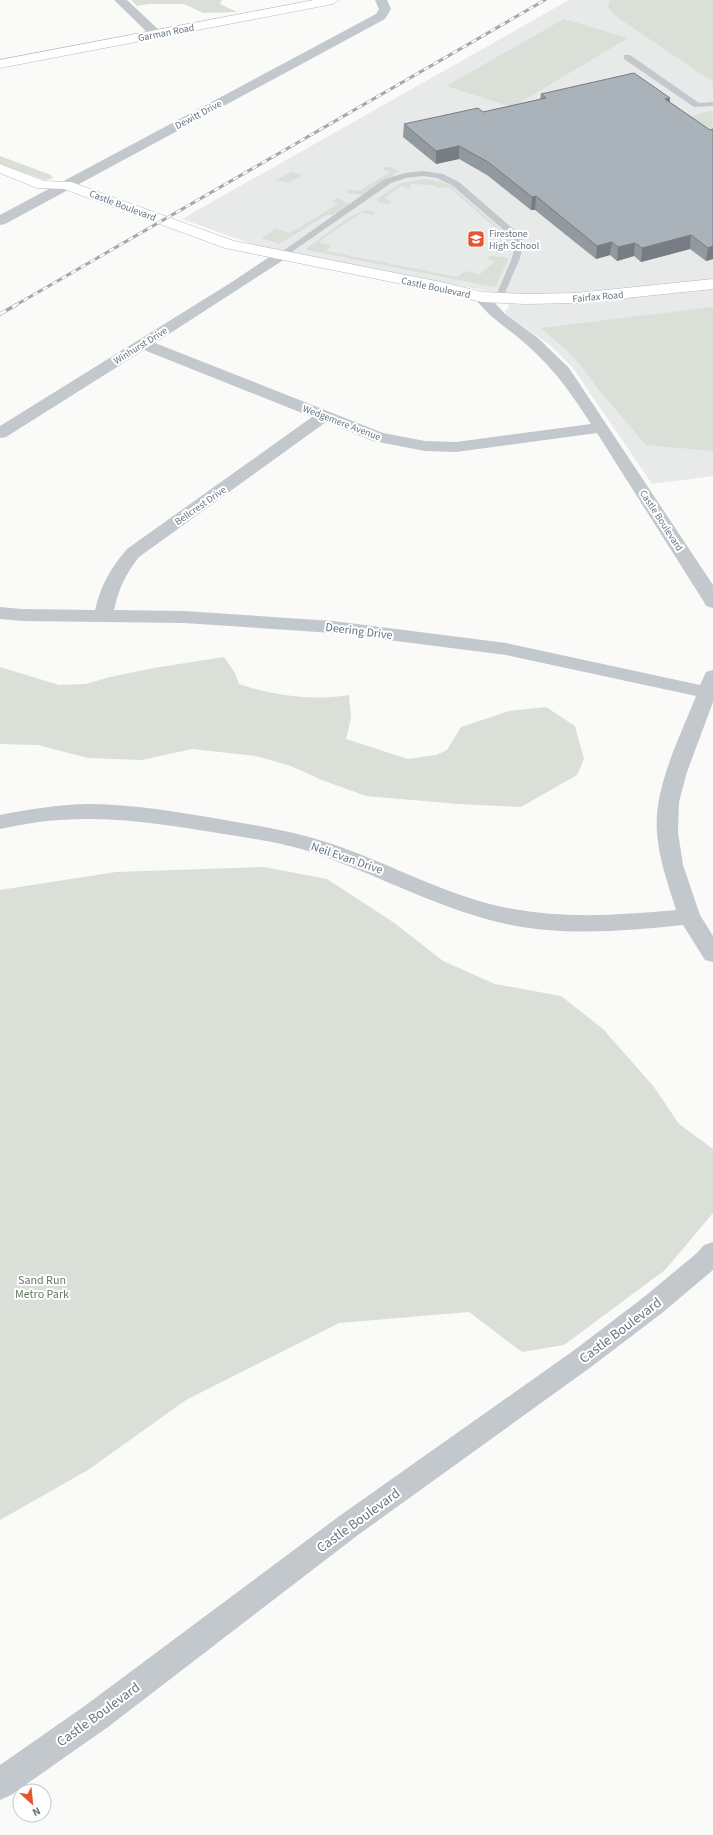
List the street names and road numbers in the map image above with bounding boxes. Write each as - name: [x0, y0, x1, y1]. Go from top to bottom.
- street label: Garman Road: [137, 21, 195, 45]
- street label: Dewitt Drive: [173, 97, 224, 133]
- street label: Castle Boulevard: [87, 187, 158, 225]
- street label: Castle Boulevard: [400, 274, 472, 302]
- street label: Fairfax Road: [572, 288, 624, 306]
- street label: Winhurst Drive: [111, 324, 170, 368]
- street label: Wedgemere Avenue: [301, 402, 383, 444]
- street label: Bellcrest Drive: [172, 483, 229, 529]
- street label: Castle Boulevard: [636, 487, 686, 554]
- street label: Deering Drive: [324, 619, 393, 644]
- street label: Neil Evan Drive: [309, 838, 385, 879]
- street label: Castle Boulevard: [575, 1293, 666, 1368]
- street label: Castle Boulevard: [313, 1484, 404, 1558]
- street label: Castle Boulevard: [53, 1678, 144, 1752]

